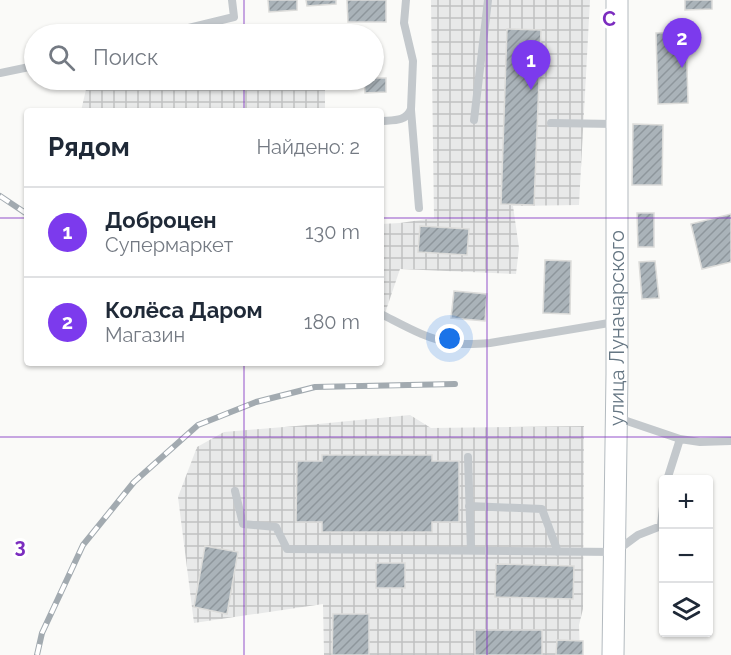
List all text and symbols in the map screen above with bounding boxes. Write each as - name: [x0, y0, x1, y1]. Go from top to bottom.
- text: C: [602, 7, 616, 31]
- pin: 2: [662, 19, 702, 68]
- search box: [24, 24, 384, 90]
- pin: 1: [512, 40, 550, 90]
- icon: search: [45, 41, 78, 74]
- text: Поиск: [93, 44, 158, 70]
- text: Рядом: [48, 132, 130, 162]
- text: Найдено: 2: [256, 135, 360, 159]
- text: Доброцен: [105, 207, 217, 233]
- text: 1: [63, 220, 72, 244]
- text: 130 m: [305, 220, 360, 244]
- street label: улица Луначарского: [604, 230, 629, 426]
- text: Супермаркет: [105, 233, 233, 257]
- text: Колёса Даром: [105, 297, 263, 323]
- text: 2: [62, 310, 73, 334]
- text: 180 m: [304, 310, 360, 334]
- text: Магазин: [105, 323, 185, 347]
- your location: [435, 324, 464, 353]
- map controls: [659, 475, 713, 637]
- button: +: [659, 475, 713, 529]
- button: −: [659, 529, 713, 583]
- text: 3: [14, 534, 26, 558]
- button: layers: [659, 583, 713, 637]

